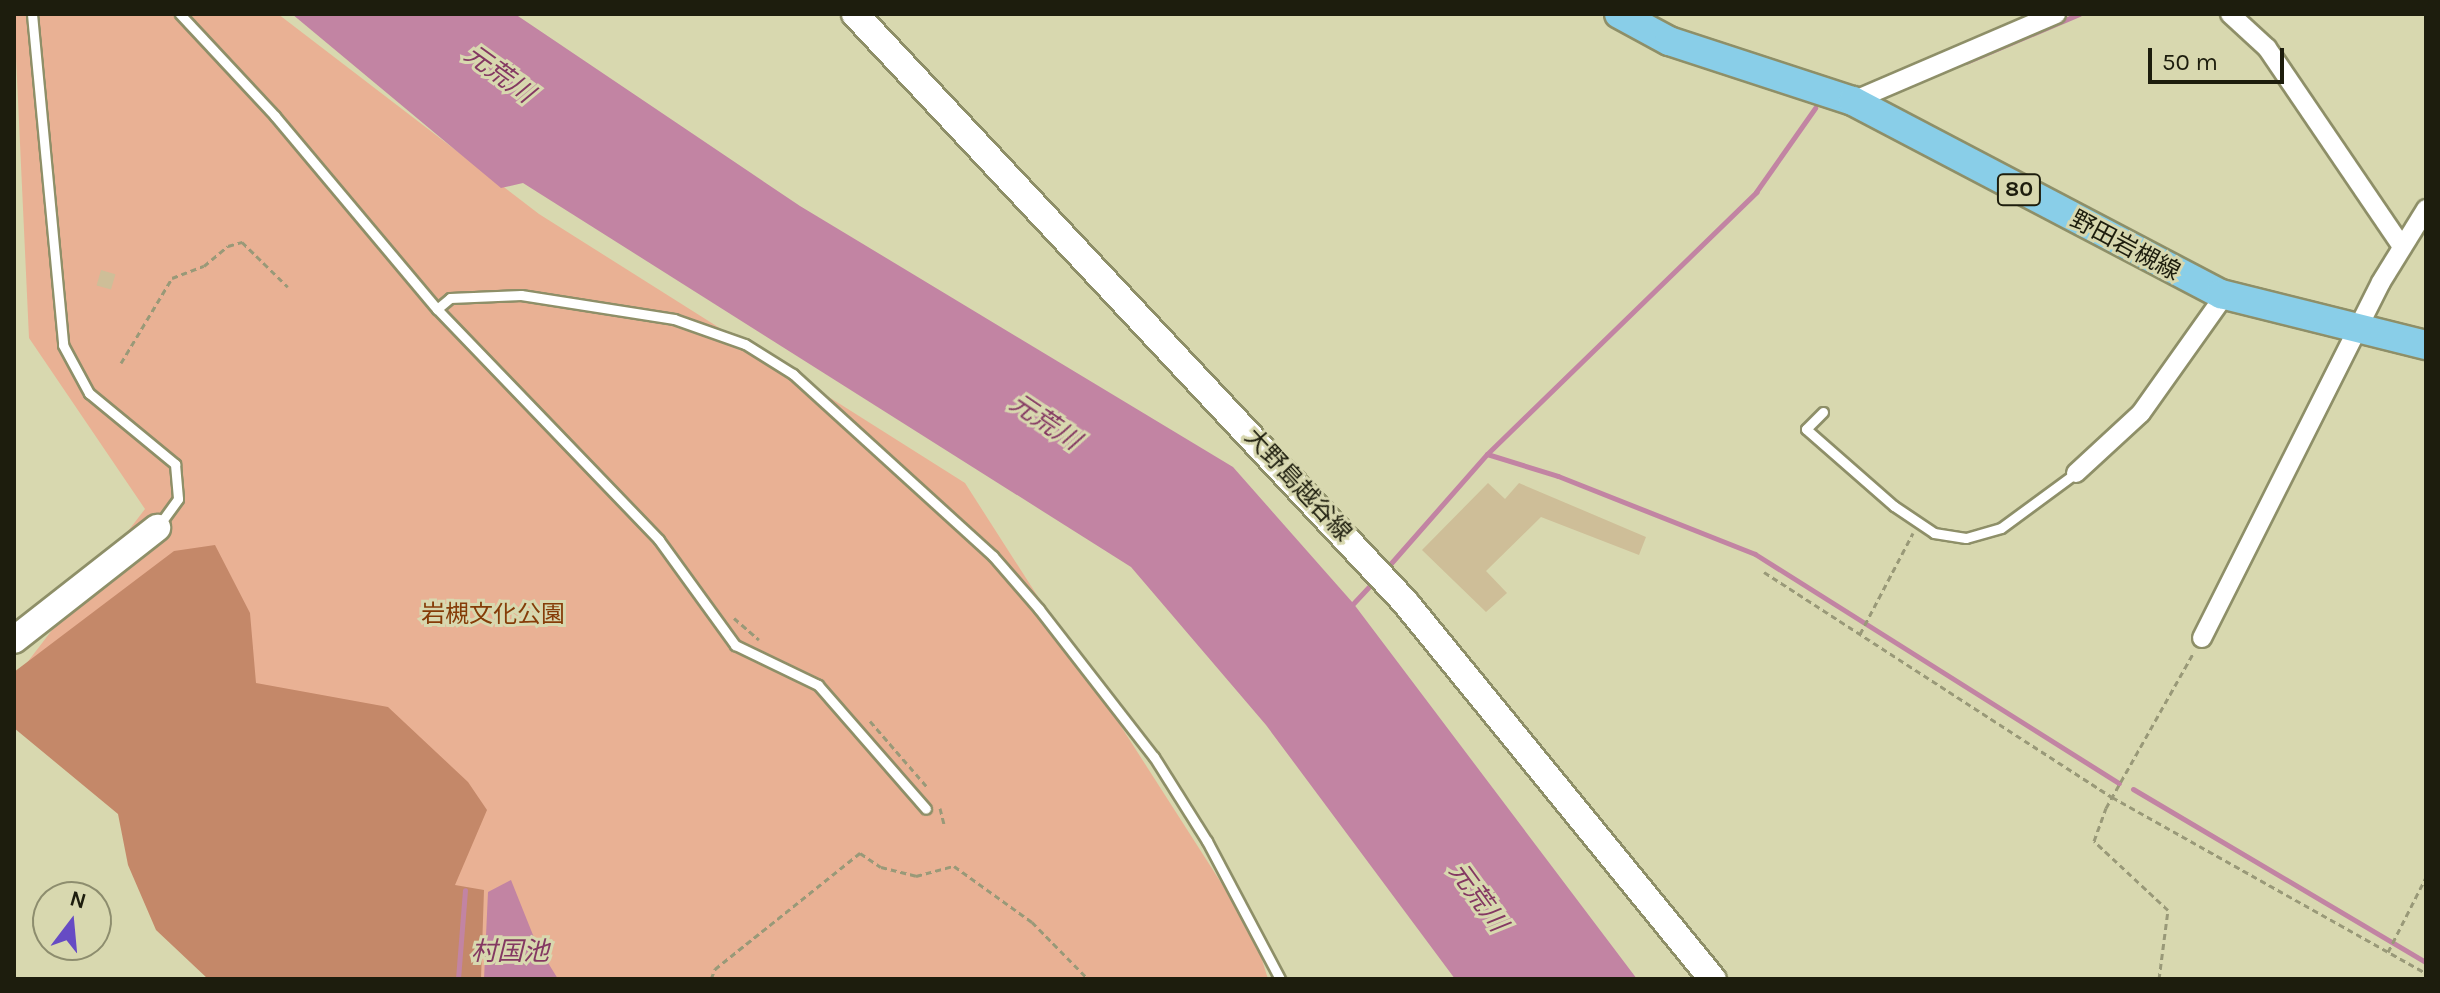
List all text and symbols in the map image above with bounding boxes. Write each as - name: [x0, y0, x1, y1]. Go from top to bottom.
- scale bar: [2152, 32, 2288, 82]
- water label: 元荒川: [458, 38, 540, 110]
- text: 50 m: [2162, 48, 2218, 76]
- road number: 80: [1995, 172, 2043, 208]
- street label: 野田岩槻線: [2065, 205, 2185, 287]
- water label: 元荒川: [1004, 387, 1086, 457]
- street label: 大野島越谷線: [1238, 423, 1358, 547]
- park label: 岩槻文化公園: [421, 601, 565, 629]
- water label: 元荒川: [1442, 856, 1514, 938]
- north arrow: [32, 881, 112, 961]
- text: N: [67, 885, 89, 915]
- water label: 村国池: [471, 936, 549, 968]

